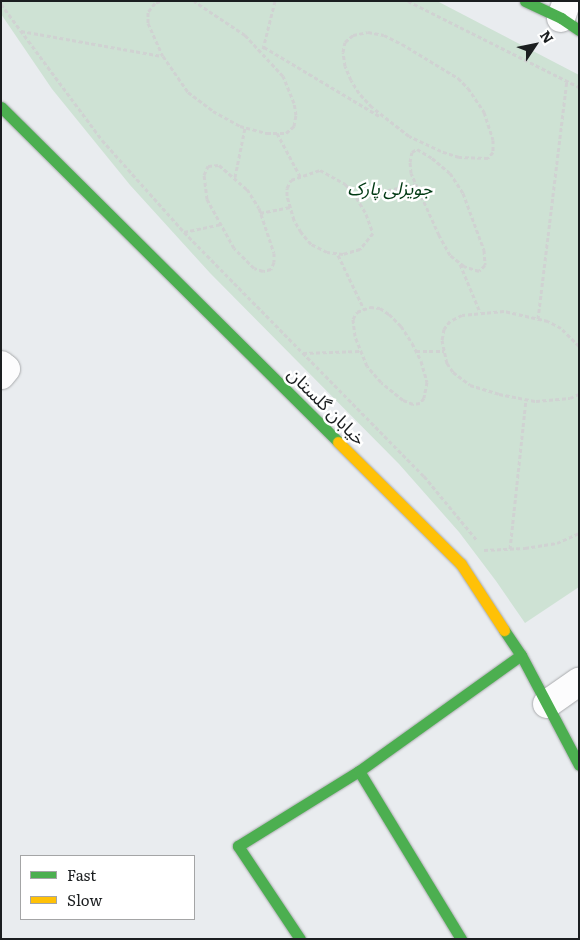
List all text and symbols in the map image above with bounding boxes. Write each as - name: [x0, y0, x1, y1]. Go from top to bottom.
- north arrow: [510, 20, 560, 70]
- text: N: [536, 26, 559, 47]
- park label: جویزلی پارک: [348, 177, 432, 199]
- street label: خیابان گلستان: [284, 363, 370, 449]
- legend: [20, 855, 195, 920]
- text: Fast: [67, 863, 96, 886]
- text: Slow: [67, 888, 102, 911]

